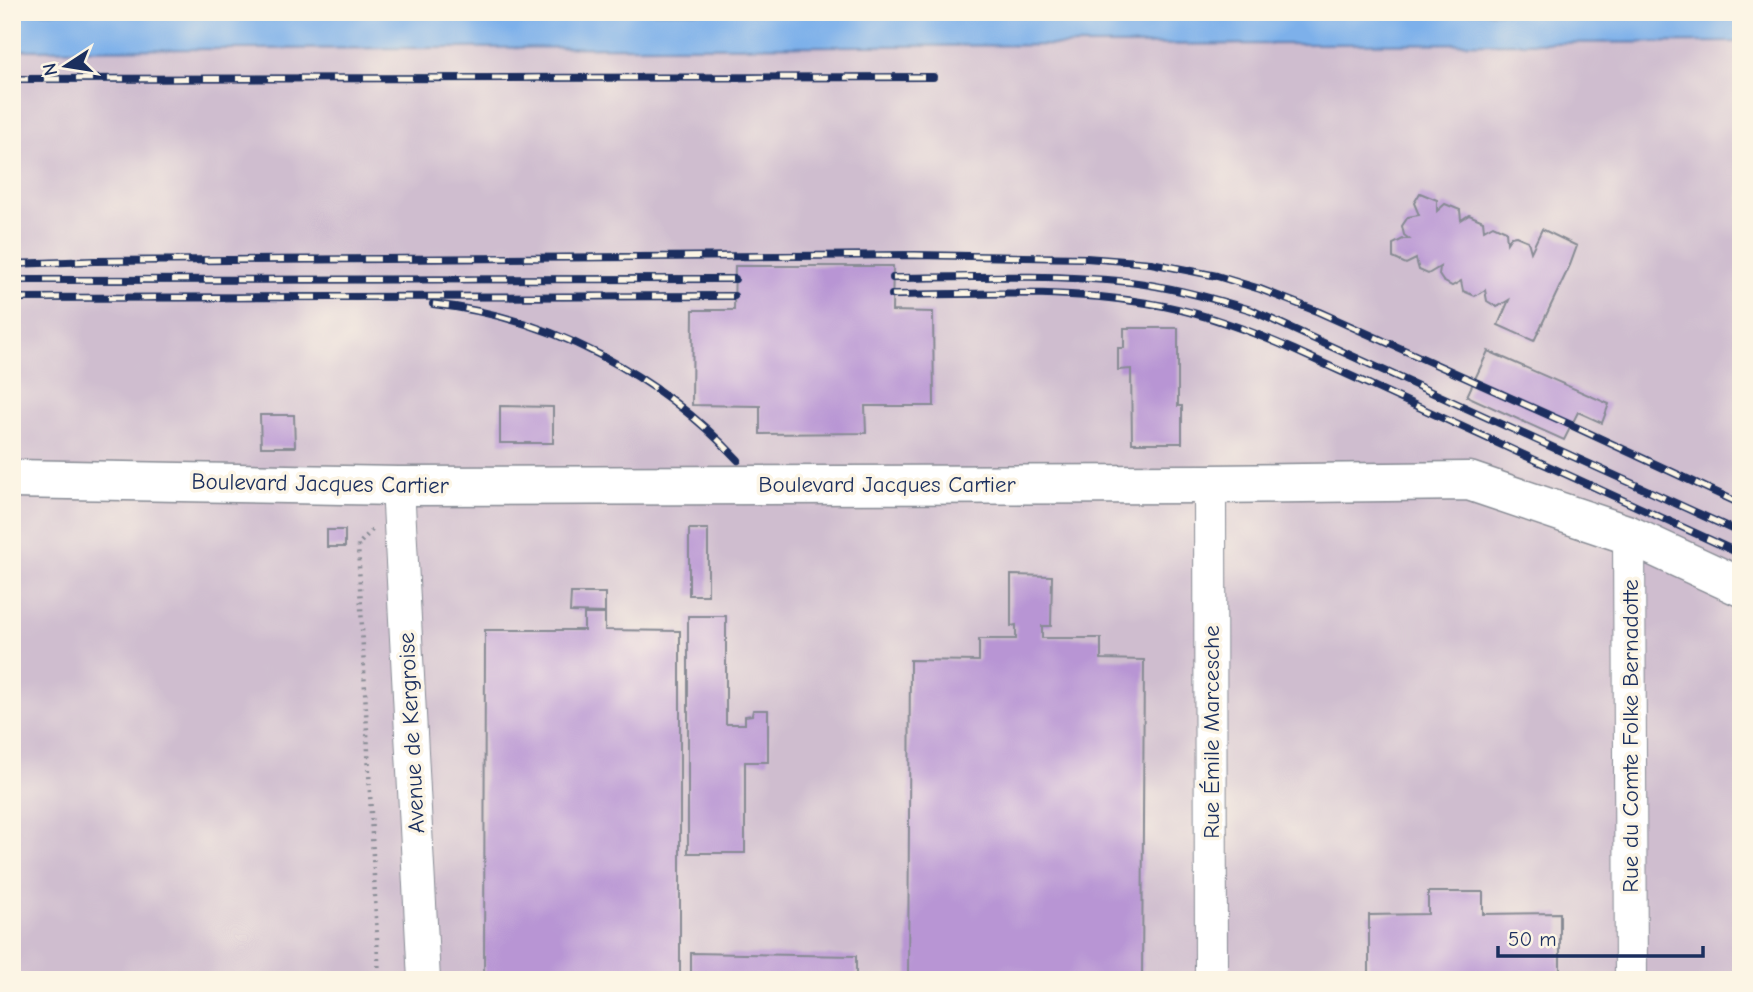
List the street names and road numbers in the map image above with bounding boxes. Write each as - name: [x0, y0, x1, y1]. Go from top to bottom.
- street label: Boulevard Jacques Cartier: [191, 468, 450, 499]
- street label: Boulevard Jacques Cartier: [758, 471, 1017, 498]
- street label: Rue du Comte Folke Bernadotte: [1617, 579, 1644, 893]
- street label: Rue Émile Marcesche: [1198, 625, 1225, 839]
- street label: Avenue de Kergroise: [393, 632, 430, 834]

